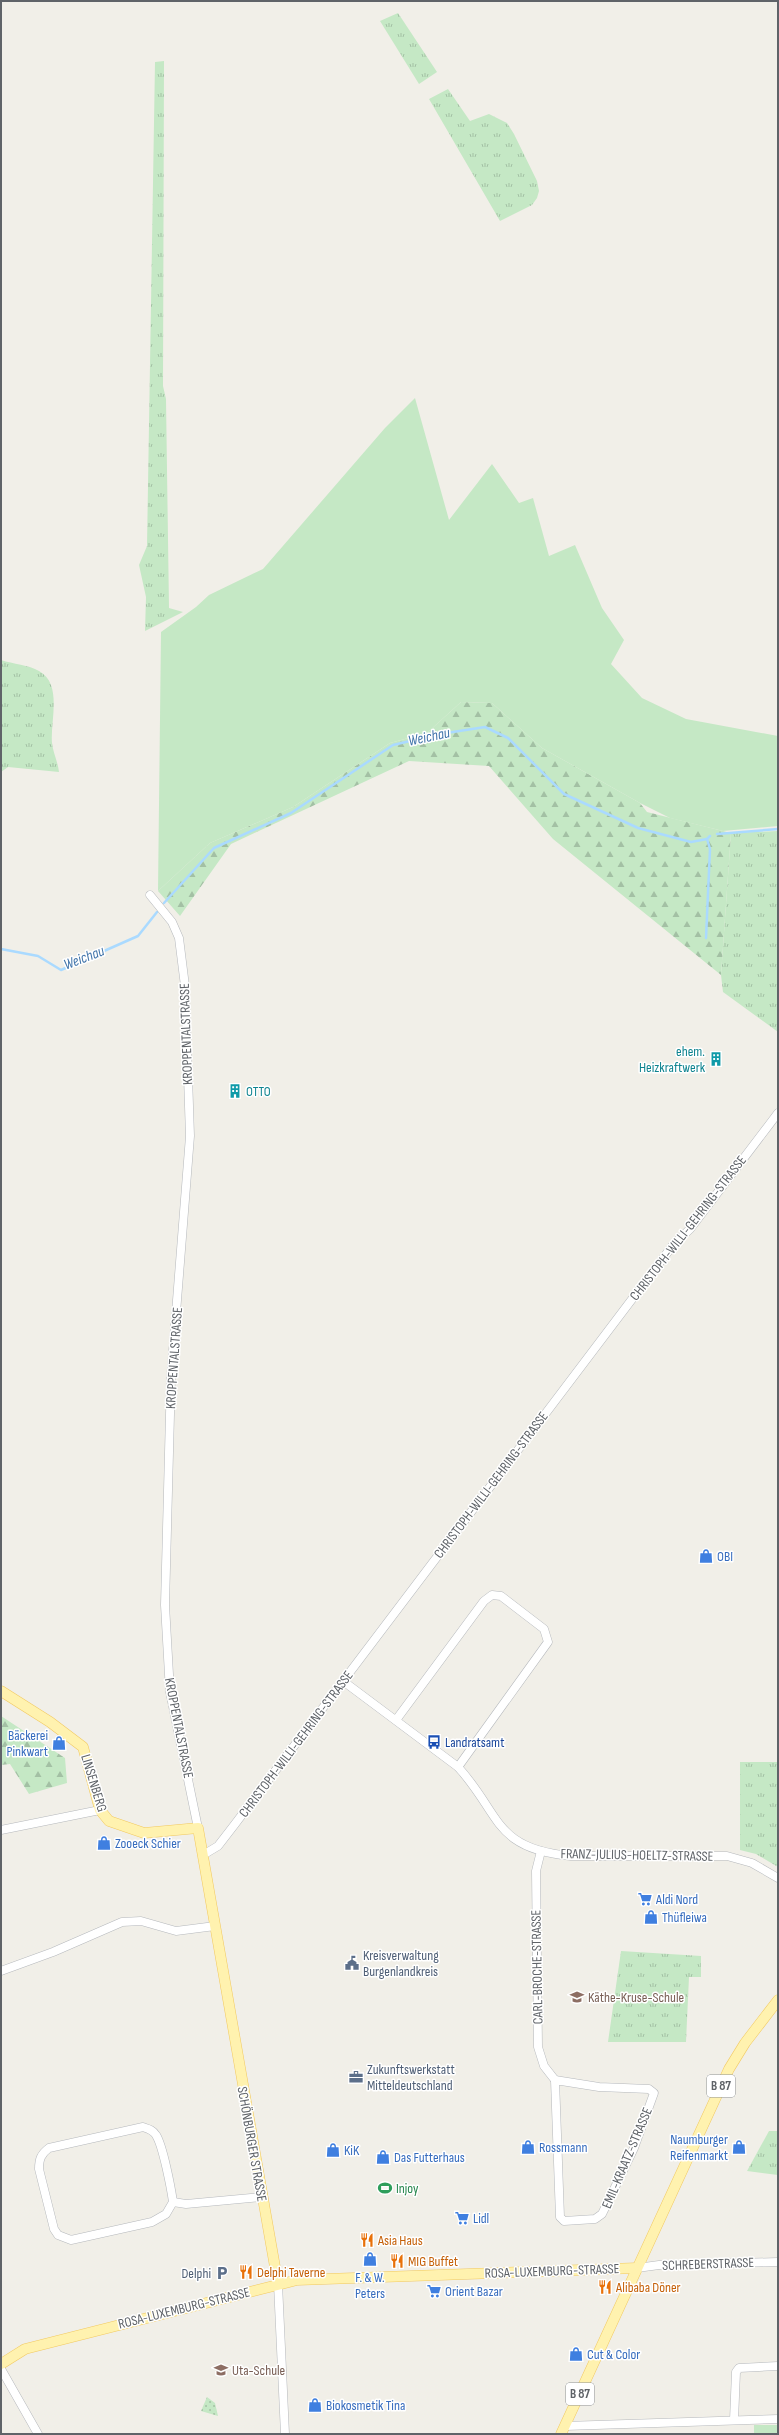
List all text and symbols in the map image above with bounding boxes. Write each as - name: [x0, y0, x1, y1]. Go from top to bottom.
- water label: Weichau: [406, 723, 452, 751]
- water label: Weichau: [61, 941, 108, 974]
- street label: KROPPENTALSTRASSE: [176, 983, 196, 1085]
- place label: ehem. Heizkraftwerk: [639, 1043, 706, 1076]
- building icon: ehem. Heizkraftwerk: [708, 1051, 724, 1067]
- building icon: OTTO: [227, 1083, 243, 1099]
- place label: OTTO: [246, 1083, 271, 1100]
- street label: CHRISTOPH-WILLI-GEHRING-STRASSE: [626, 1152, 750, 1304]
- street label: KROPPENTALSTRASSE: [162, 1306, 186, 1409]
- street label: CHRISTOPH-WILLI-GEHRING-STRASSE: [430, 1408, 552, 1562]
- shop icon: OBI: [698, 1548, 714, 1564]
- place label: OBI: [717, 1548, 733, 1565]
- street label: CHRISTOPH-WILLI-GEHRING-STRASSE: [235, 1667, 357, 1821]
- street label: KROPPENTALSTRASSE: [161, 1676, 197, 1780]
- place label: Bäckerei Pinkwart: [7, 1727, 48, 1760]
- bus stop icon: Landratsamt: [426, 1734, 442, 1750]
- place label: Landratsamt: [445, 1734, 504, 1751]
- shop icon: Bäckerei Pinkwart: [51, 1735, 67, 1751]
- street label: LINSENBERG: [77, 1752, 111, 1814]
- shop icon: Zooeck Schier: [96, 1835, 112, 1851]
- place label: Zooeck Schier: [115, 1835, 181, 1852]
- street label: FRANZ-JULIUS-HOELTZ-STRASSE: [560, 1845, 714, 1865]
- supermarket icon: Aldi Nord: [637, 1891, 653, 1907]
- place label: Aldi Nord: [655, 1891, 698, 1908]
- street label: CARL-BROCHE-STRASSE: [527, 1909, 546, 2024]
- shop icon: Thüfleiwa: [643, 1909, 659, 1925]
- place label: Thüfleiwa: [662, 1909, 707, 1926]
- place label: Kreisverwaltung Burgenlandkreis: [363, 1947, 439, 1980]
- public building icon: Kreisverwaltung Burgenlandkreis: [344, 1955, 360, 1971]
- school or university icon: Käthe-Kruse-Schule: [569, 1989, 585, 2005]
- place label: Käthe-Kruse-Schule: [588, 1989, 684, 2006]
- place label: Zukunftswerkstatt Mitteldeutschland: [367, 2061, 455, 2094]
- office icon: Zukunftswerkstatt Mitteldeutschland: [348, 2069, 364, 2085]
- road number: B 87: [707, 2075, 735, 2097]
- street label: SCHÖNBURGER STRASSE: [234, 2085, 271, 2203]
- street label: EMIL-KRAATZ-STRASSE: [598, 2105, 656, 2211]
- place label: Naumburger Reifenmarkt: [670, 2131, 728, 2164]
- shop icon: Rossmann: [520, 2139, 536, 2155]
- place label: Rossmann: [539, 2139, 587, 2156]
- shop icon: Naumburger Reifenmarkt: [731, 2139, 747, 2155]
- shop icon: KiK: [325, 2142, 341, 2158]
- place label: KiK: [344, 2142, 360, 2159]
- shop icon: Das Futterhaus: [375, 2149, 391, 2165]
- place label: Das Futterhaus: [394, 2149, 465, 2166]
- sports icon: Injoy: [377, 2180, 393, 2196]
- place label: Injoy: [396, 2180, 419, 2197]
- supermarket icon: Lidl: [454, 2210, 470, 2226]
- place label: Lidl: [473, 2210, 489, 2227]
- restaurant icon: Asia Haus: [359, 2232, 375, 2248]
- place label: Asia Haus: [377, 2232, 423, 2249]
- shop icon: F. & W. Peters: [362, 2251, 378, 2267]
- restaurant icon: MIG Buffet: [389, 2253, 405, 2269]
- place label: MIG Buffet: [408, 2253, 458, 2270]
- street label: SCHREBERSTRASSE: [662, 2254, 755, 2274]
- street label: ROSA-LUXEMBURG-STRASSE: [484, 2260, 620, 2282]
- restaurant icon: Delphi Taverne: [238, 2264, 254, 2280]
- place label: Delphi Taverne: [257, 2264, 325, 2281]
- place label: Delphi: [181, 2265, 211, 2282]
- parking icon: Delphi: [214, 2265, 230, 2281]
- place label: F. & W. Peters: [355, 2269, 385, 2302]
- restaurant icon: Alibaba Döner: [597, 2279, 613, 2295]
- place label: Alibaba Döner: [615, 2279, 681, 2296]
- street label: ROSA-LUXEMBURG-STRASSE: [116, 2283, 252, 2333]
- supermarket icon: Orient Bazar: [426, 2283, 442, 2299]
- place label: Orient Bazar: [445, 2283, 503, 2300]
- shop icon: Cut & Color: [568, 2346, 584, 2362]
- place label: Cut & Color: [587, 2346, 640, 2363]
- school or university icon: Uta-Schule: [213, 2362, 229, 2378]
- place label: Uta-Schule: [232, 2362, 285, 2379]
- road number: B 87: [566, 2383, 594, 2405]
- shop icon: Biokosmetik Tina: [307, 2397, 323, 2413]
- place label: Biokosmetik Tina: [326, 2397, 405, 2414]

